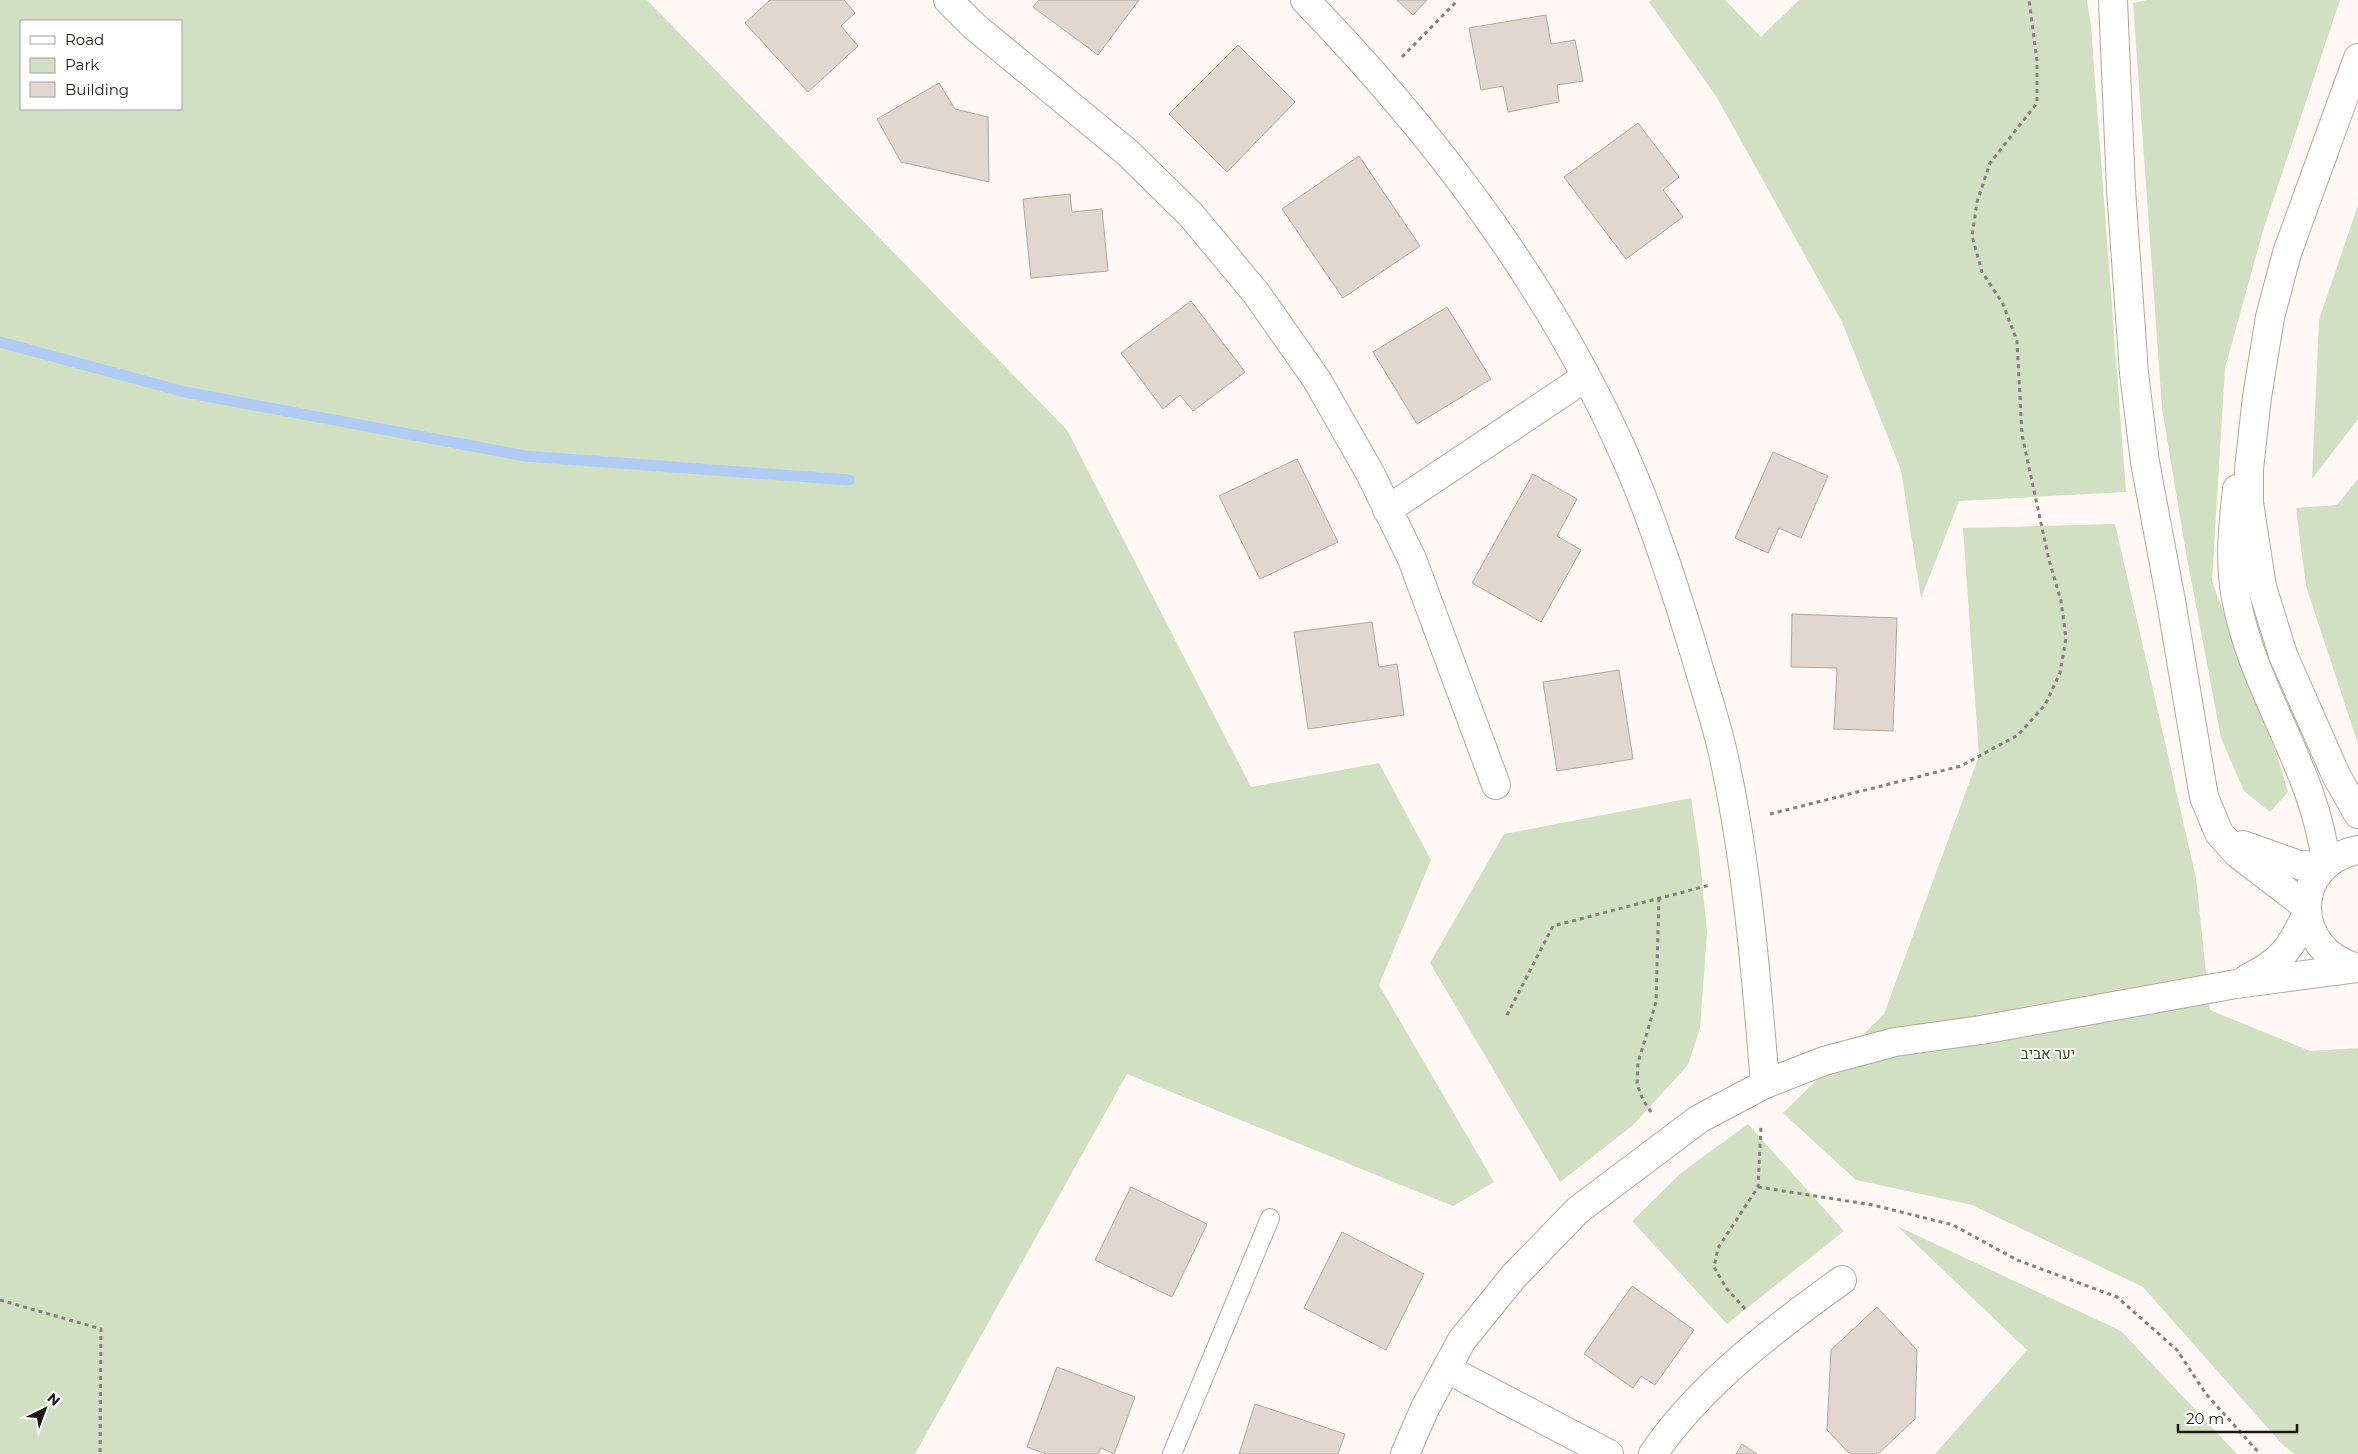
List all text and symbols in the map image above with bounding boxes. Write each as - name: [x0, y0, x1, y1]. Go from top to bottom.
- legend: [20, 20, 182, 110]
- text: Road: [65, 30, 104, 49]
- text: Park: [65, 55, 99, 74]
- text: Building: [65, 80, 129, 99]
- park label: יער אביב: [2021, 1044, 2075, 1063]
- north arrow: [20, 1384, 70, 1434]
- text: N: [43, 1389, 64, 1410]
- scale bar: [2178, 1402, 2297, 1434]
- text: 20 m: [2186, 1409, 2224, 1428]

